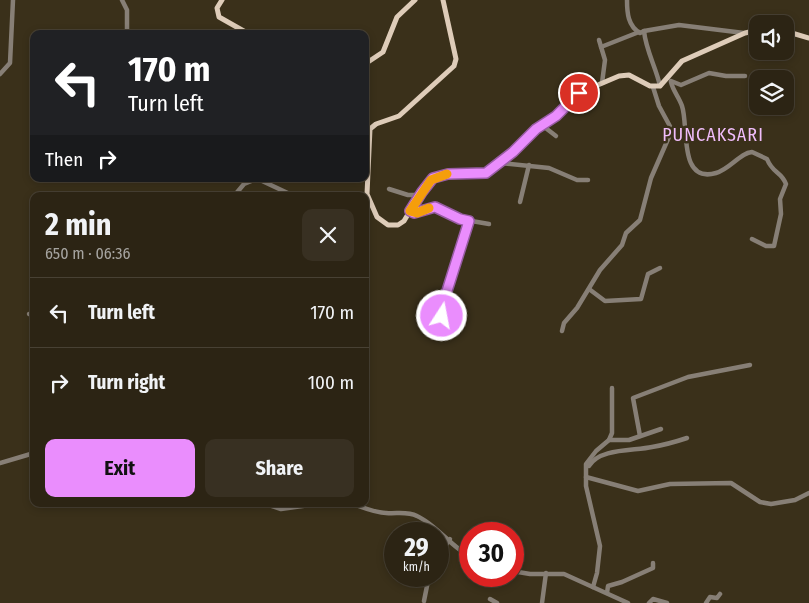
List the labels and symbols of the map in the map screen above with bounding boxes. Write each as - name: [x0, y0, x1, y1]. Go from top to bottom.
- pin: [558, 72, 600, 114]
- district label: PUNCAKSARI: [662, 124, 764, 146]
- position arrow: [415, 289, 467, 341]
- speed limit sign: 30: [459, 522, 524, 587]

